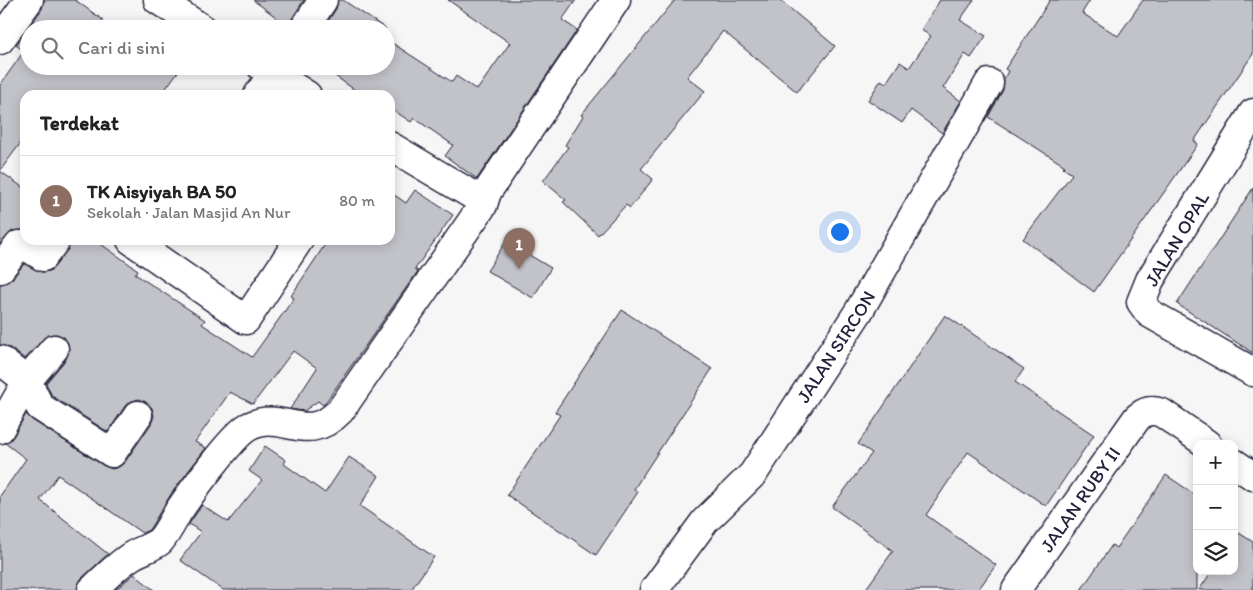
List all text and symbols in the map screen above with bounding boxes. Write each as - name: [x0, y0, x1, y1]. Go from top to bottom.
- search box: [20, 20, 395, 75]
- icon: search: [38, 34, 66, 62]
- text: Cari di sini: [78, 36, 165, 59]
- text: Terdekat: [40, 110, 119, 135]
- text: TK Aisyiyah BA 50: [87, 180, 237, 203]
- street label: JALAN OPAL: [1140, 187, 1214, 290]
- text: 1: [52, 191, 60, 210]
- text: 80 m: [339, 191, 375, 210]
- text: Sekolah · Jalan Masjid An Nur: [87, 203, 290, 222]
- your location: [827, 219, 853, 245]
- pin: 1: [503, 228, 535, 269]
- street label: JALAN SIRCON: [791, 286, 880, 407]
- map controls: [1193, 440, 1238, 575]
- button: +: [1193, 440, 1238, 485]
- street label: JALAN RUBY II: [1035, 442, 1125, 556]
- button: −: [1193, 485, 1238, 530]
- button: layers: [1193, 530, 1238, 575]

